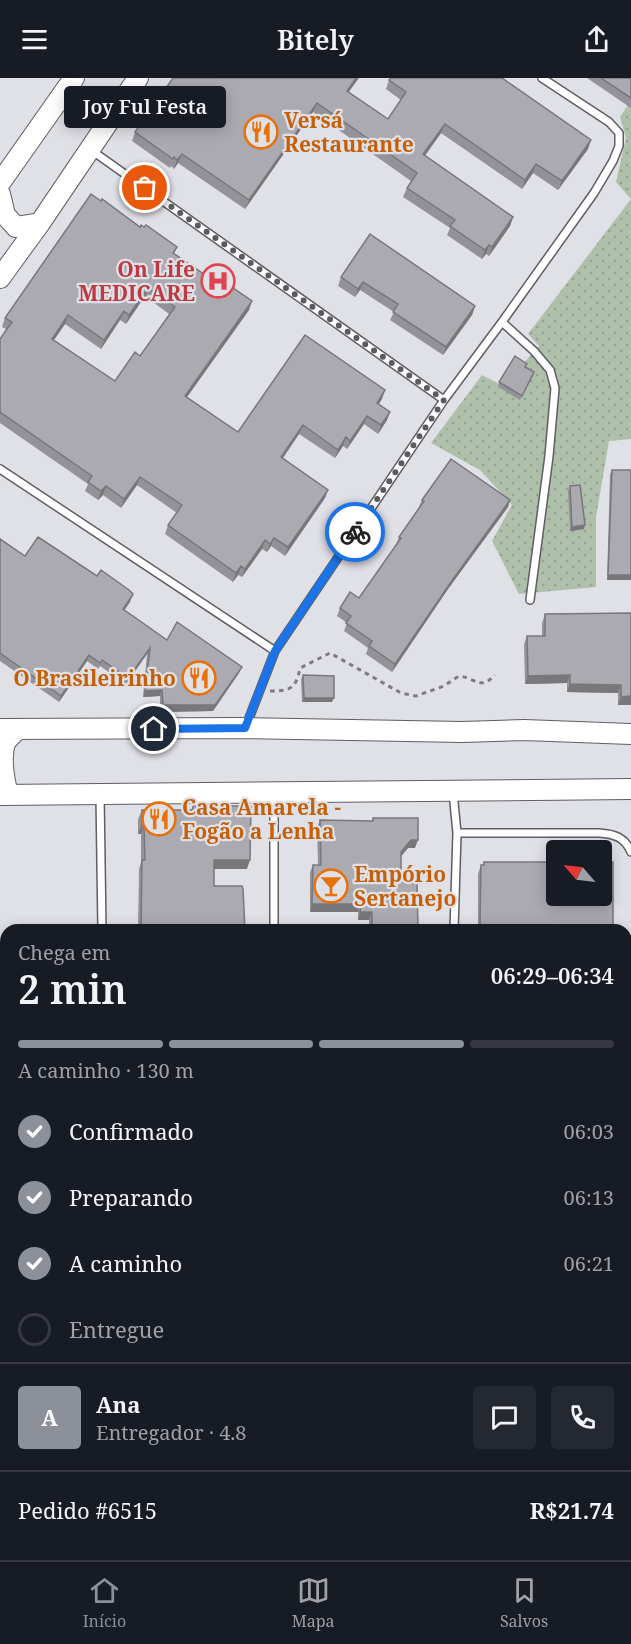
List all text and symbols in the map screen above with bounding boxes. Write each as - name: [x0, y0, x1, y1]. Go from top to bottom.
- text: Bitely: [277, 21, 354, 58]
- icon: menu: [18, 23, 51, 56]
- icon: share: [580, 23, 613, 56]
- callout: Joy Ful Festa: [64, 86, 226, 128]
- text: Joy Ful Festa: [83, 93, 207, 120]
- place label: Versá Restaurante: [284, 106, 414, 158]
- restaurant icon: Versá Restaurante: [243, 114, 279, 150]
- pin: [119, 162, 170, 213]
- icon: bag: [128, 171, 161, 204]
- place label: On Life MEDICARE: [78, 255, 195, 307]
- hospital icon: On Life MEDICARE: [200, 263, 236, 299]
- courier: [325, 502, 385, 562]
- icon: bike: [339, 516, 372, 549]
- restaurant icon: O Brasileirinho: [181, 660, 217, 696]
- place label: O Brasileirinho: [13, 664, 176, 692]
- pin: [128, 703, 179, 754]
- icon: home: [137, 712, 170, 745]
- place label: Casa Amarela - Fogão a Lenha: [182, 793, 341, 845]
- restaurant icon: Casa Amarela - Fogão a Lenha: [141, 801, 177, 837]
- north arrow: [546, 840, 612, 906]
- map controls: [546, 840, 612, 906]
- place label: Empório Sertanejo: [354, 860, 456, 912]
- bar icon: Empório Sertanejo: [313, 868, 349, 904]
- text: Chega em: [18, 939, 111, 966]
- text: 06:29–06:34: [491, 960, 614, 990]
- text: 2 min: [18, 962, 127, 1015]
- text: A caminho · 130 m: [18, 1057, 194, 1084]
- icon: check: [18, 1115, 51, 1148]
- text: Confirmado: [69, 1116, 194, 1146]
- text: 06:03: [564, 1118, 614, 1145]
- icon: check: [18, 1181, 51, 1214]
- text: Preparando: [69, 1182, 193, 1212]
- text: 06:13: [564, 1184, 614, 1211]
- icon: check: [18, 1247, 51, 1280]
- text: A caminho: [69, 1248, 182, 1278]
- text: 06:21: [564, 1250, 614, 1277]
- text: Entregue: [69, 1314, 164, 1344]
- button: chat: [473, 1386, 536, 1449]
- button: phone: [551, 1386, 614, 1449]
- text: Ana: [96, 1389, 140, 1419]
- text: A: [41, 1402, 58, 1432]
- text: Entregador · 4.8: [96, 1419, 247, 1446]
- text: Pedido #6515: [18, 1495, 157, 1525]
- text: R$21.74: [530, 1495, 614, 1525]
- tab: Início: [83, 1574, 126, 1632]
- tab: Mapa: [292, 1574, 334, 1632]
- tab: Salvos: [500, 1574, 548, 1632]

